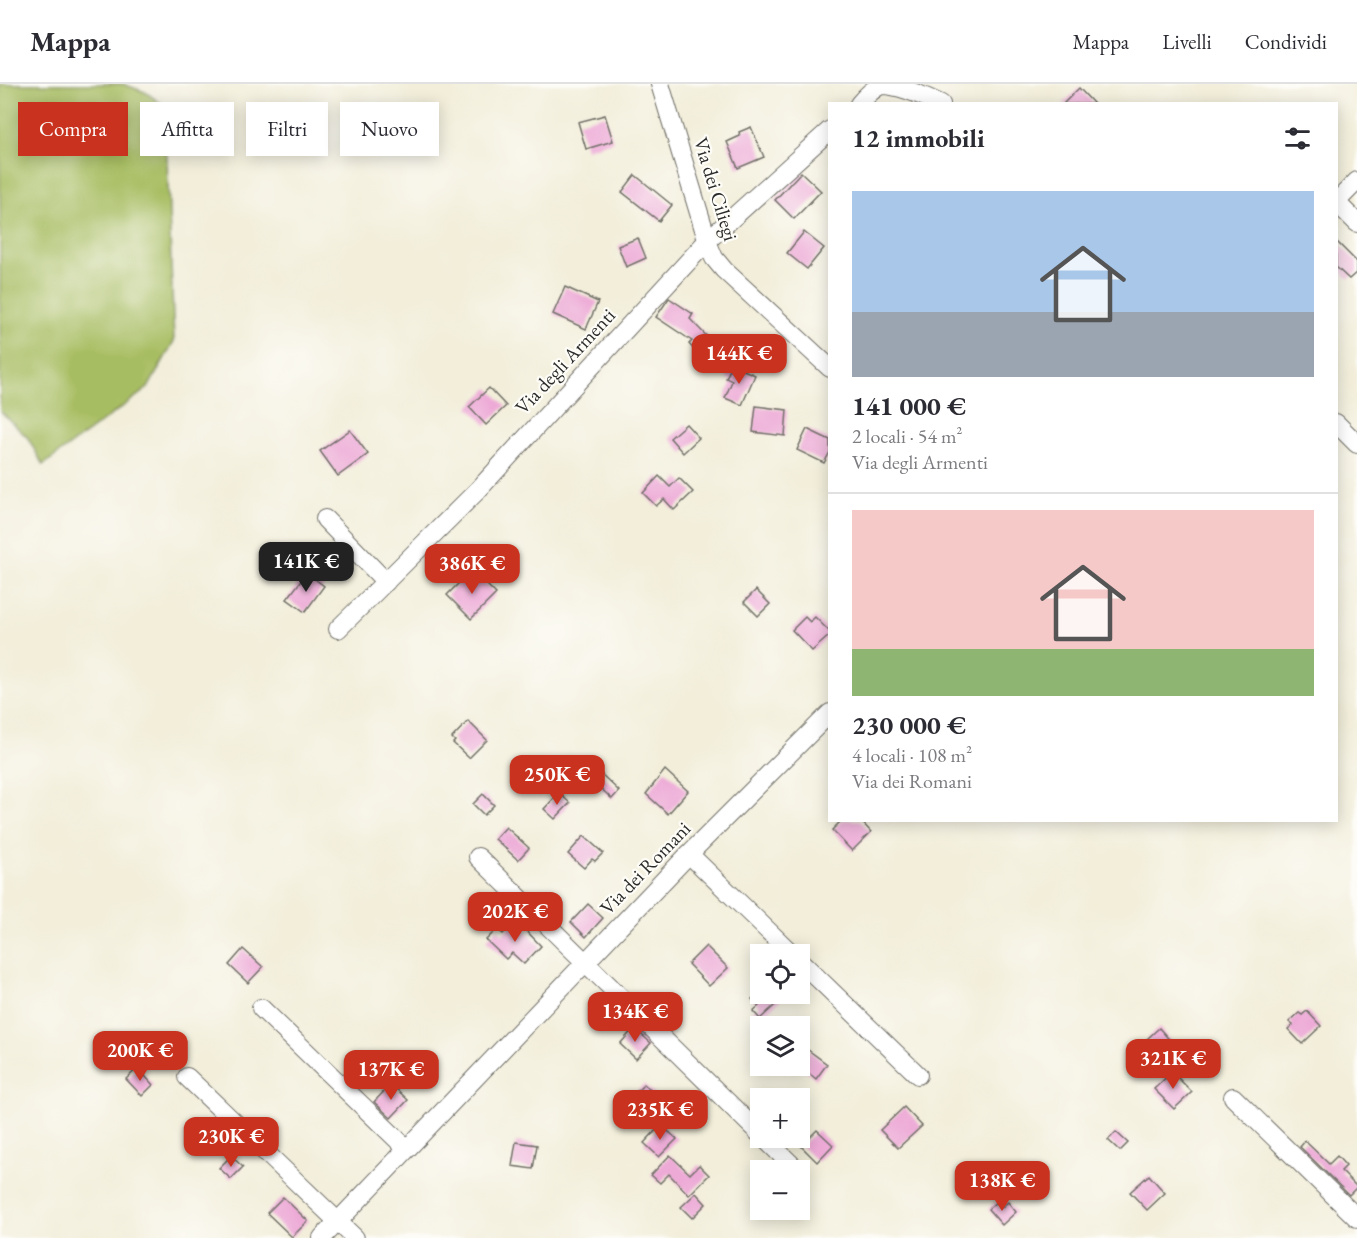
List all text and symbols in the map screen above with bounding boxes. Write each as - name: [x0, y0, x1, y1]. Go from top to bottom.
- text: Mappa: [30, 23, 110, 59]
- text: Mappa: [1073, 28, 1129, 55]
- text: Livelli: [1162, 28, 1212, 55]
- text: Condividi: [1245, 28, 1327, 55]
- chip: Compra: [18, 102, 128, 156]
- chip: Affitta: [140, 102, 234, 156]
- chip: Filtri: [246, 102, 328, 156]
- chip: Nuovo: [340, 102, 439, 156]
- text: 12 immobili: [852, 121, 985, 155]
- icon: filters: [1281, 122, 1314, 155]
- street label: Via dei Ciliegi: [688, 134, 744, 244]
- icon: home: [1029, 230, 1137, 338]
- street label: Via degli Armenti: [509, 302, 621, 420]
- pin: 144K €: [690, 334, 788, 385]
- text: 144K €: [706, 340, 772, 366]
- text: 141 000 €: [852, 389, 966, 423]
- text: 2 locali · 54 m²: [852, 423, 963, 449]
- text: Via degli Armenti: [852, 449, 988, 475]
- pin: 141K €: [257, 542, 355, 593]
- pin: 386K €: [423, 544, 521, 595]
- text: 141K €: [273, 548, 339, 574]
- icon: home: [1029, 549, 1137, 657]
- text: 386K €: [439, 550, 505, 576]
- text: 230 000 €: [852, 708, 966, 742]
- text: 4 locali · 108 m²: [852, 742, 972, 768]
- pin: 250K €: [508, 755, 606, 806]
- text: 250K €: [524, 761, 590, 787]
- text: Via dei Romani: [852, 768, 972, 794]
- street label: Via dei Romani: [594, 816, 696, 920]
- pin: 202K €: [466, 892, 564, 943]
- text: 202K €: [482, 898, 548, 924]
- map controls: [750, 944, 810, 1220]
- button: locate: [750, 944, 810, 1004]
- pin: 134K €: [586, 992, 684, 1043]
- text: 134K €: [602, 998, 668, 1024]
- button: layers: [750, 1016, 810, 1076]
- pin: 200K €: [91, 1031, 189, 1082]
- text: 200K €: [107, 1037, 173, 1063]
- pin: 321K €: [1124, 1039, 1222, 1090]
- text: 321K €: [1140, 1045, 1206, 1071]
- pin: 137K €: [342, 1050, 440, 1101]
- text: 137K €: [358, 1056, 424, 1082]
- button: +: [750, 1088, 810, 1148]
- pin: 235K €: [611, 1090, 709, 1141]
- text: 235K €: [627, 1096, 693, 1122]
- pin: 230K €: [182, 1117, 280, 1168]
- text: 230K €: [198, 1123, 264, 1149]
- button: −: [750, 1160, 810, 1220]
- pin: 138K €: [953, 1161, 1051, 1212]
- text: 138K €: [969, 1167, 1035, 1193]

